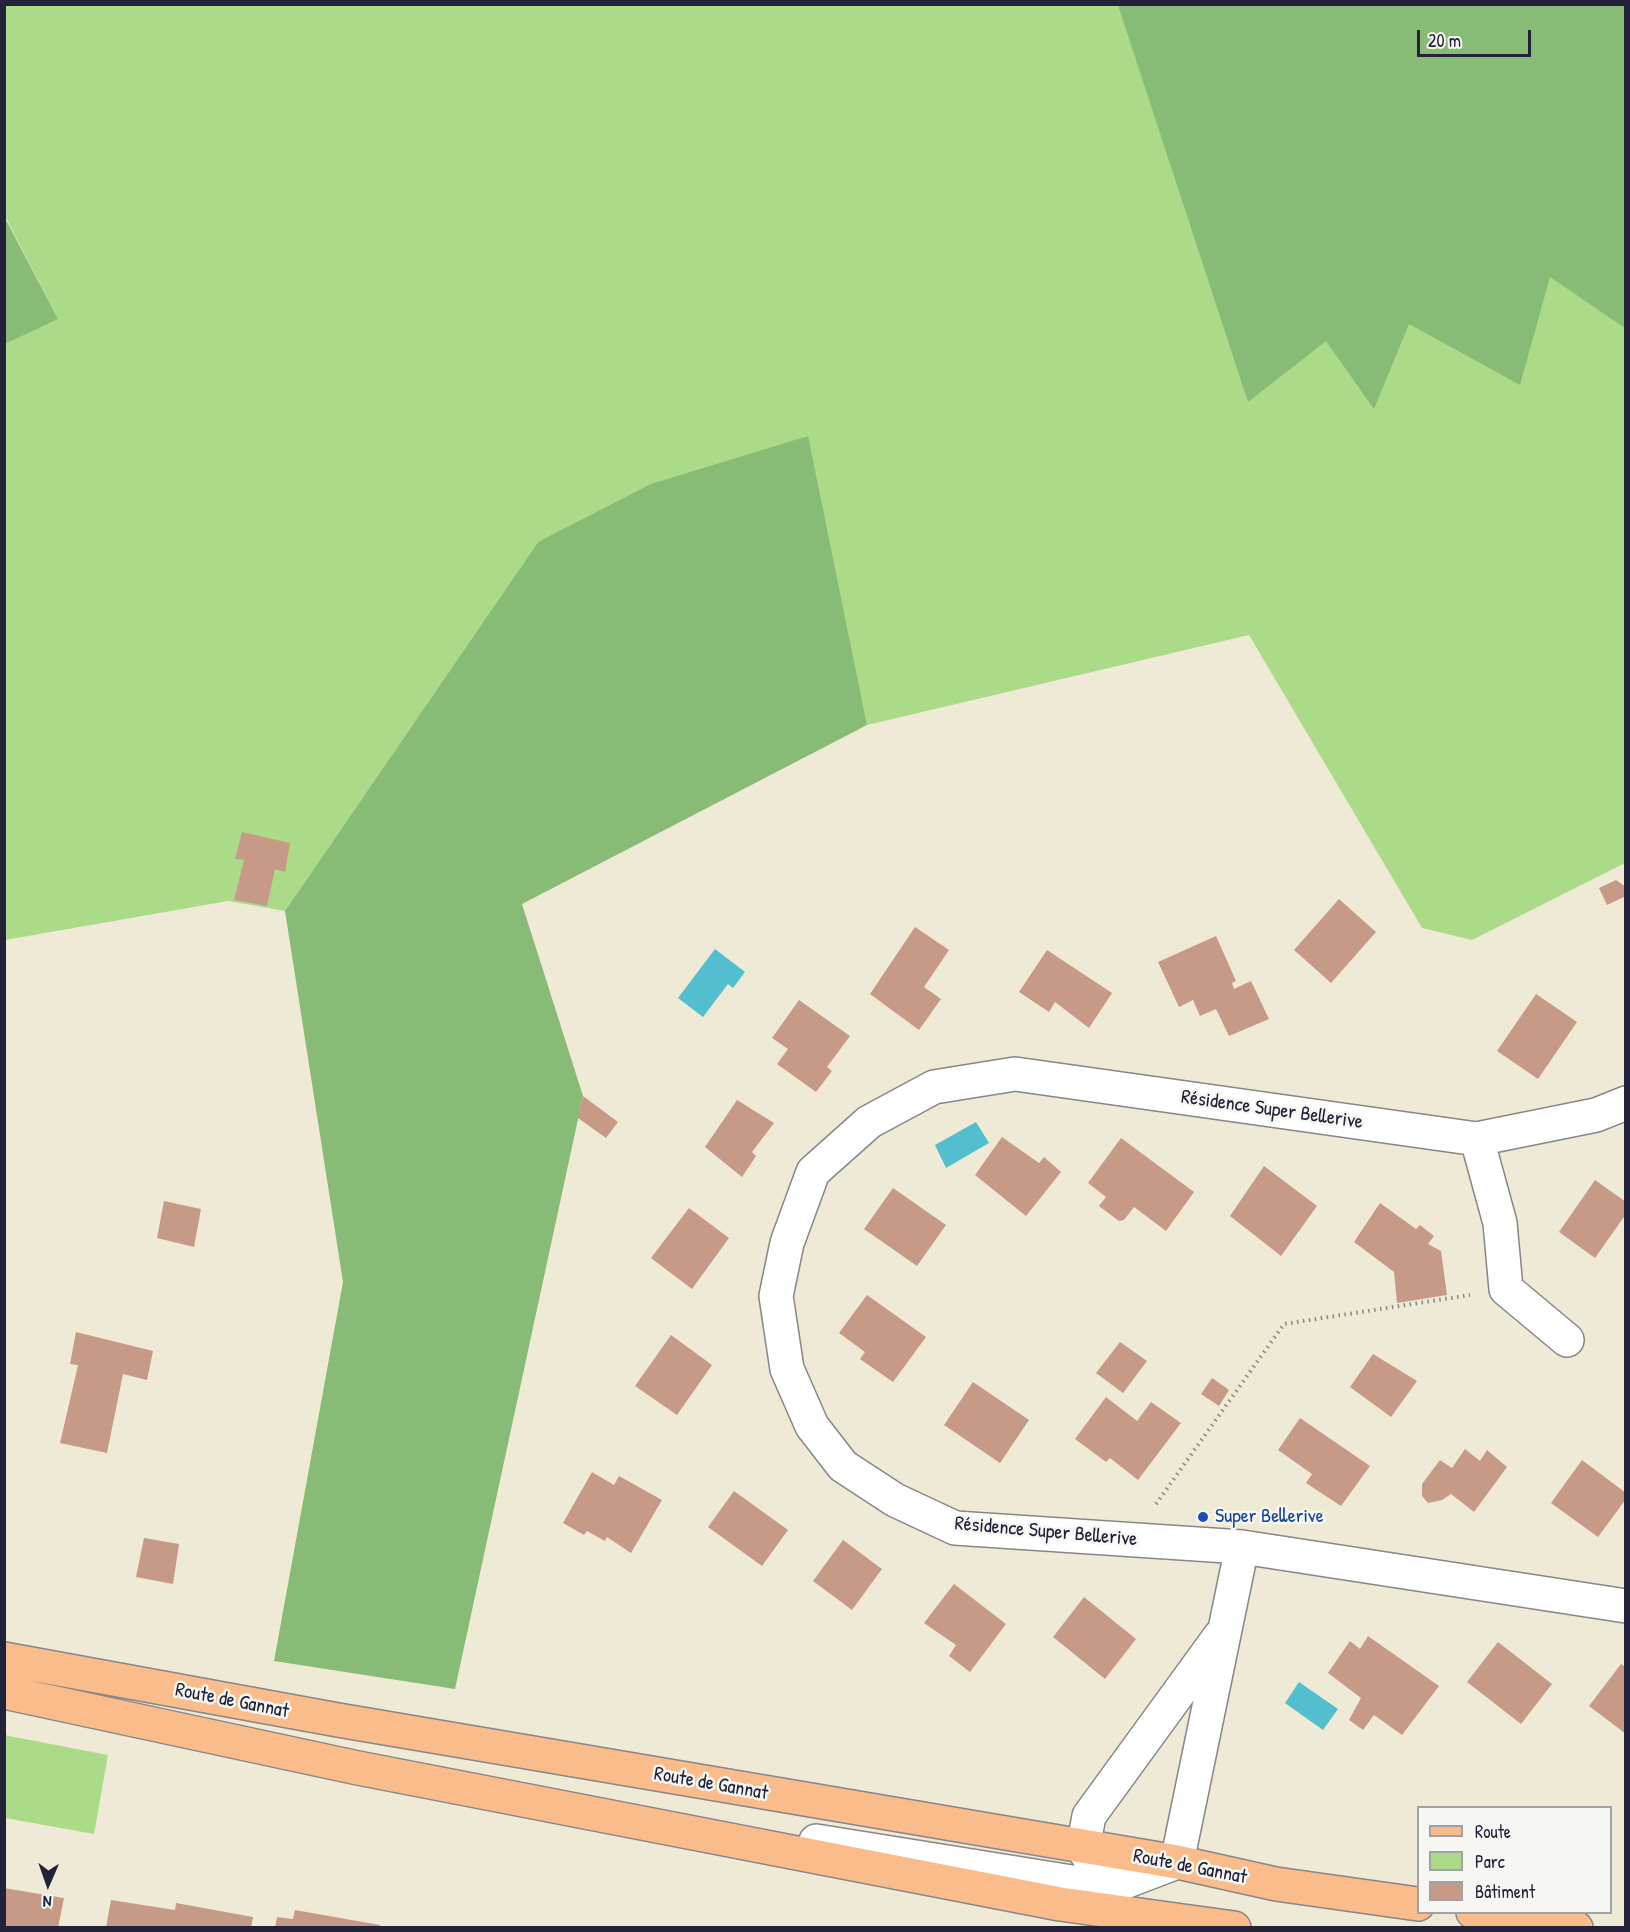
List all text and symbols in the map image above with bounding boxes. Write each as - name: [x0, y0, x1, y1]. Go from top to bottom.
- scale bar: [1420, 18, 1534, 56]
- text: 20 m: [1428, 28, 1461, 53]
- street label: Résidence Super Bellerive: [1180, 1085, 1364, 1135]
- place label: Super Bellerive: [1215, 1505, 1324, 1529]
- marker: Super Bellerive: [1196, 1510, 1210, 1524]
- street label: Résidence Super Bellerive: [954, 1512, 1138, 1552]
- street label: Route de Gannat: [173, 1678, 291, 1724]
- street label: Route de Gannat: [652, 1762, 770, 1806]
- legend: [1417, 1806, 1612, 1914]
- text: Route: [1475, 1819, 1511, 1844]
- street label: Route de Gannat: [1131, 1844, 1249, 1890]
- text: Parc: [1475, 1849, 1505, 1874]
- north arrow: [18, 1854, 78, 1914]
- text: Bâtiment: [1475, 1879, 1535, 1904]
- text: N: [43, 1891, 52, 1913]

